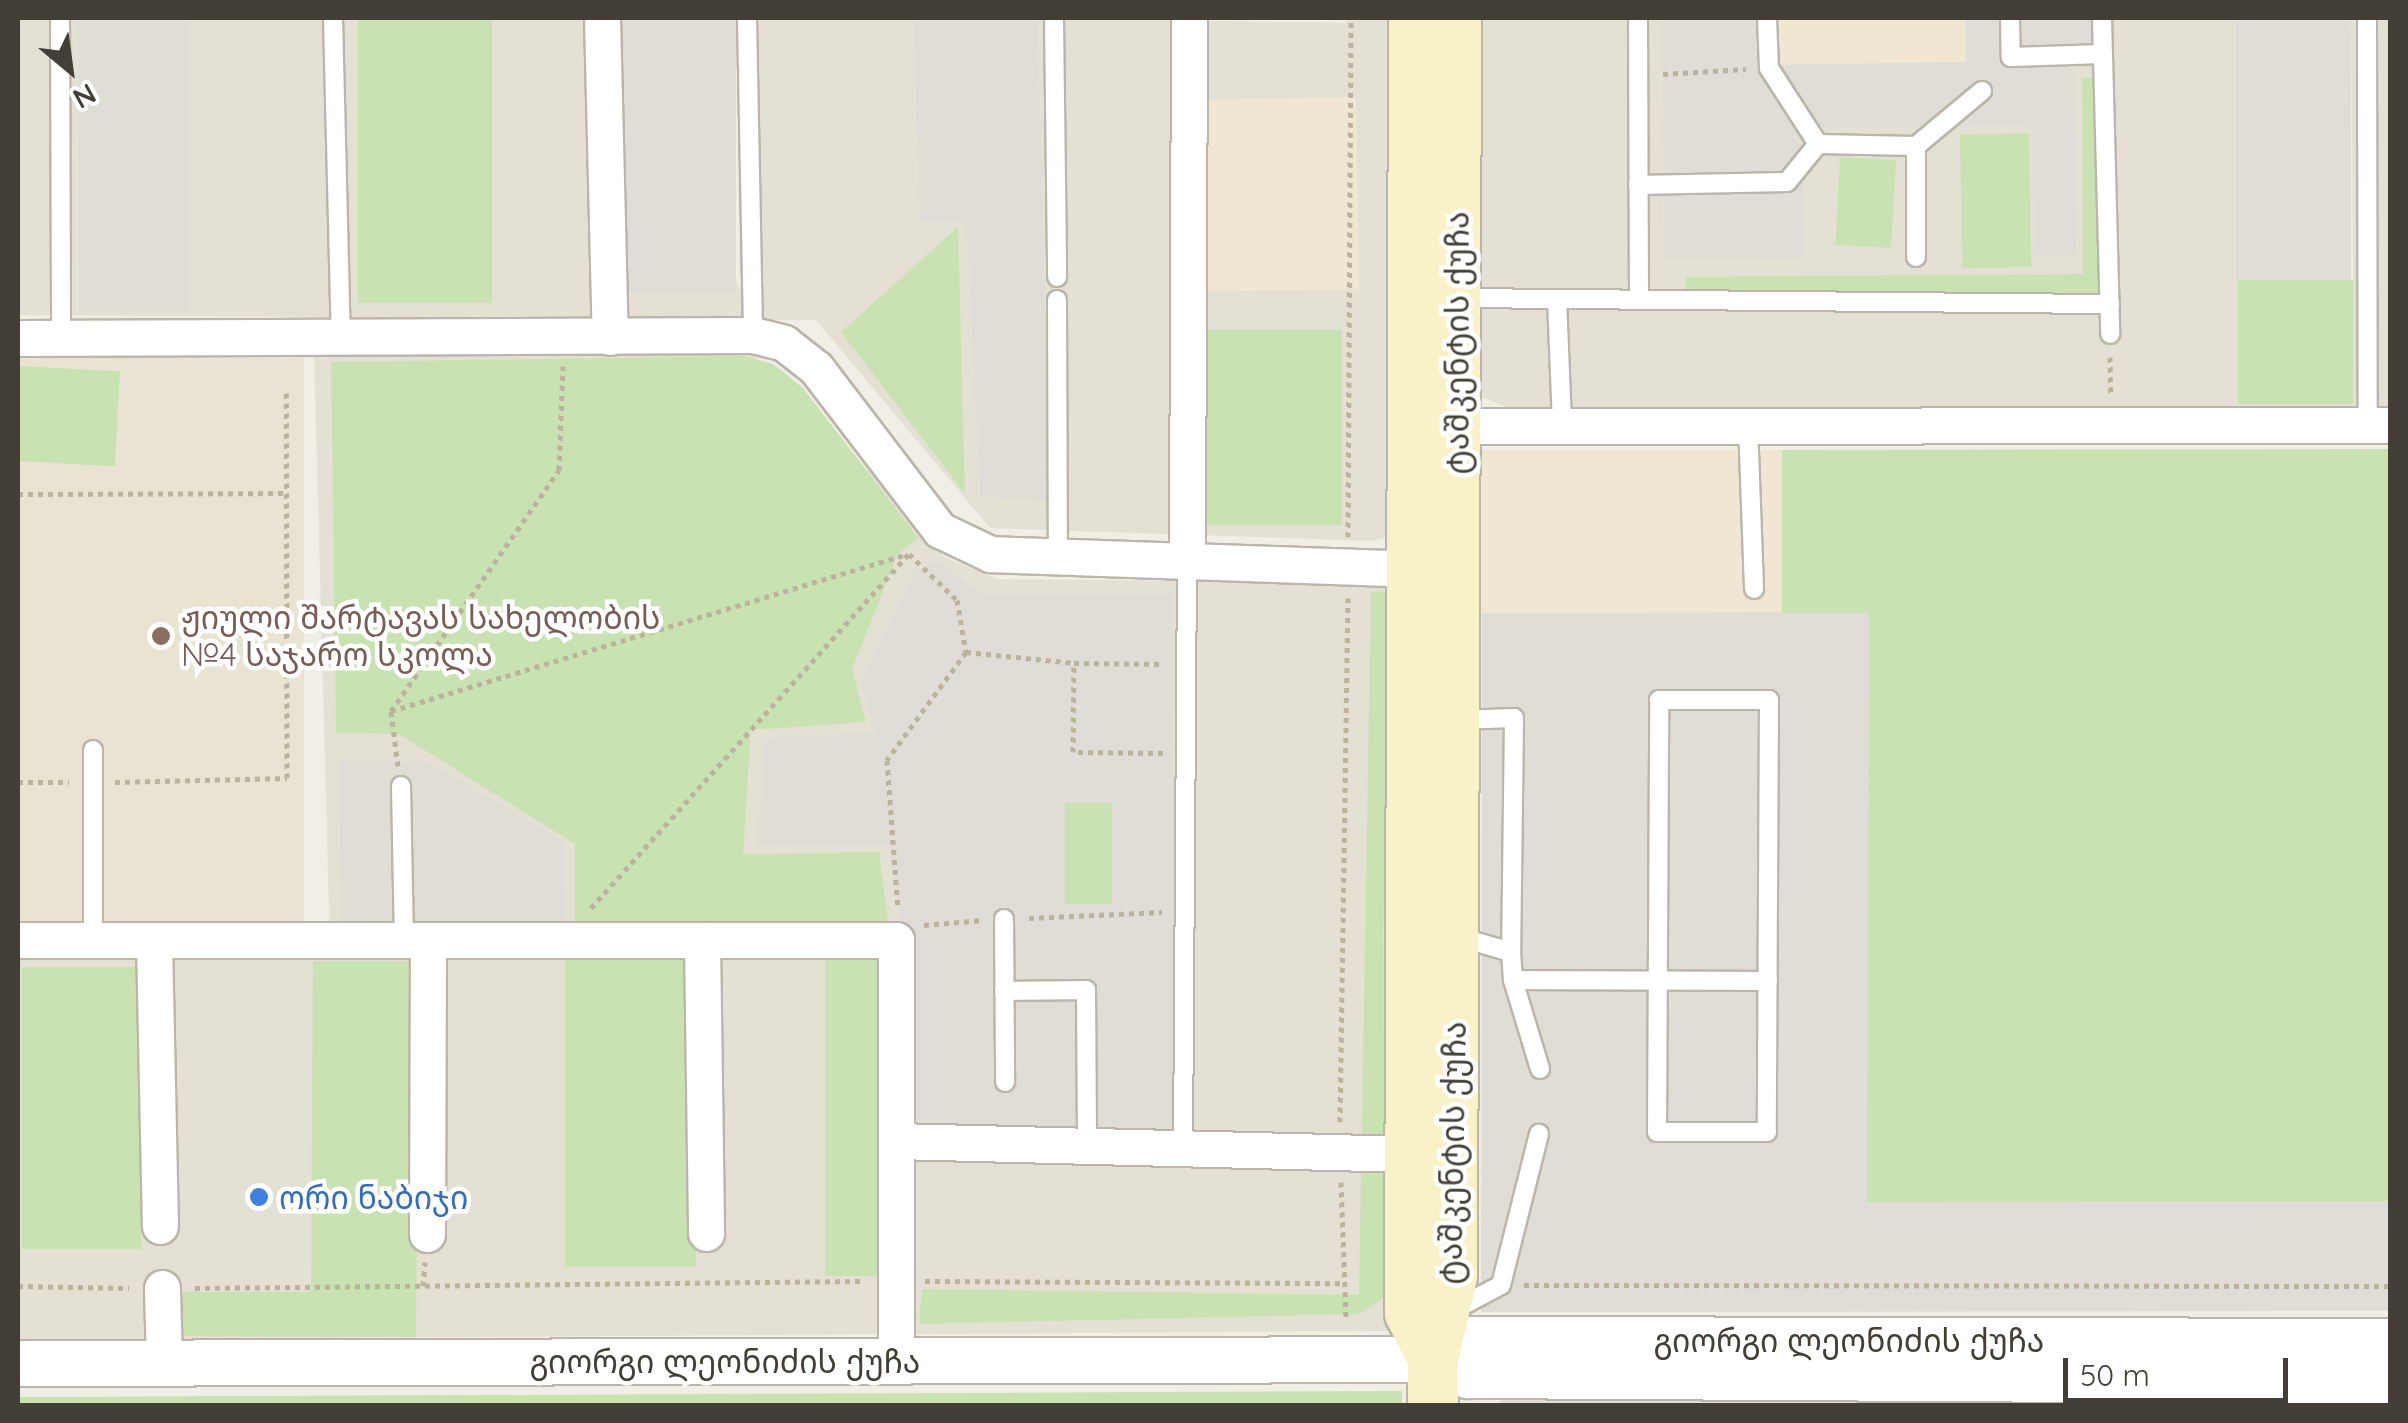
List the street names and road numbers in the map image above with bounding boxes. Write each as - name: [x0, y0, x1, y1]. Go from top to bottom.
- street label: ტაშკენტის ქუჩა: [1438, 211, 1476, 475]
- street label: ტაშკენტის ქუჩა: [1431, 1021, 1473, 1285]
- street label: გიორგი ლეონიძის ქუჩა: [1654, 1321, 2044, 1359]
- street label: გიორგი ლეონიძის ქუჩა: [530, 1342, 920, 1380]

